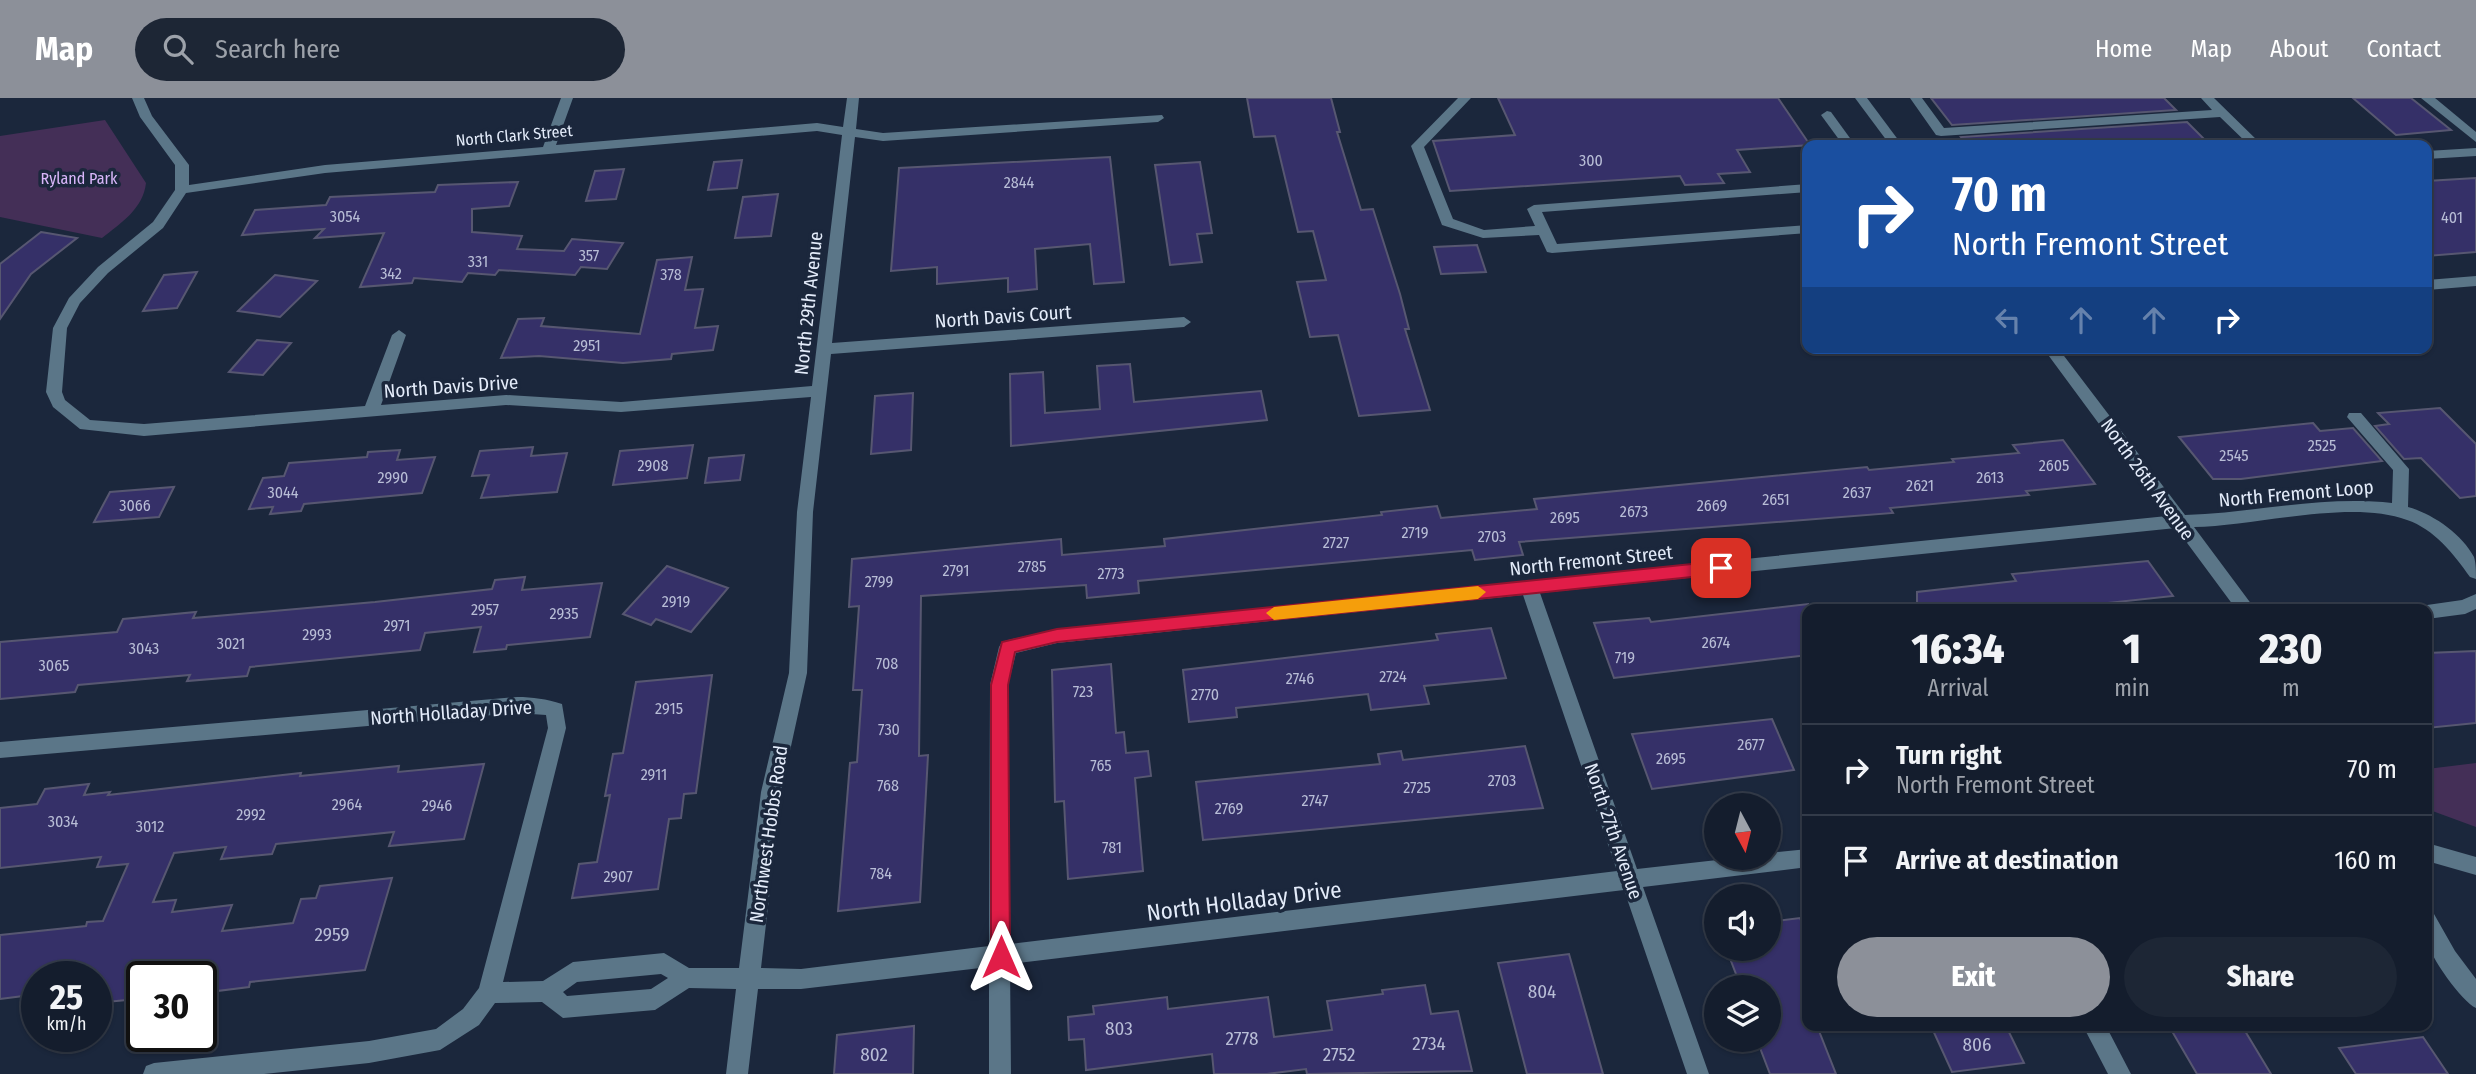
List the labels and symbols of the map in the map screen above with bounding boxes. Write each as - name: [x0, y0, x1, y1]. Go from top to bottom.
- street label: North Clark Street: [455, 121, 574, 150]
- house number: 300: [1579, 151, 1603, 170]
- park label: Ryland Park: [40, 169, 118, 188]
- house number: 2844: [1004, 173, 1035, 192]
- house number: 3054: [330, 207, 361, 226]
- house number: 401: [2441, 208, 2463, 227]
- street label: North 29th Avenue: [790, 230, 827, 376]
- house number: 357: [579, 246, 600, 265]
- house number: 331: [468, 252, 488, 271]
- house number: 342: [380, 264, 402, 283]
- house number: 378: [660, 265, 682, 284]
- street label: North Davis Court: [934, 300, 1073, 333]
- house number: 2951: [573, 336, 601, 355]
- street label: North Davis Drive: [383, 370, 519, 403]
- street label: North 26th Avenue: [2096, 414, 2199, 544]
- house number: 2525: [2308, 436, 2336, 455]
- house number: 2545: [2219, 446, 2249, 465]
- house number: 2908: [637, 456, 669, 475]
- house number: 2605: [2039, 456, 2069, 475]
- house number: 2990: [378, 468, 408, 487]
- house number: 2613: [1976, 468, 2004, 487]
- street label: North Fremont Loop: [2218, 475, 2374, 512]
- house number: 2621: [1906, 476, 1934, 495]
- house number: 3044: [267, 483, 299, 502]
- house number: 2637: [1843, 483, 1872, 502]
- house number: 2651: [1762, 490, 1790, 509]
- house number: 3066: [119, 496, 151, 515]
- house number: 2669: [1697, 496, 1727, 515]
- house number: 2673: [1620, 502, 1648, 521]
- house number: 2695: [1550, 508, 1580, 527]
- house number: 2719: [1401, 523, 1429, 542]
- house number: 2703: [1478, 527, 1506, 546]
- house number: 2727: [1323, 533, 1350, 552]
- pin: [1691, 538, 1751, 598]
- street label: North Fremont Street: [1508, 540, 1675, 581]
- house number: 2785: [1018, 557, 1046, 576]
- house number: 2791: [943, 561, 969, 580]
- house number: 2773: [1097, 564, 1125, 583]
- house number: 2799: [865, 572, 894, 591]
- house number: 2919: [662, 592, 690, 611]
- house number: 2957: [471, 600, 500, 619]
- house number: 2935: [550, 604, 578, 623]
- house number: 2971: [383, 616, 411, 635]
- house number: 2993: [302, 625, 332, 644]
- house number: 2674: [1702, 633, 1730, 652]
- house number: 3021: [217, 634, 245, 653]
- house number: 3043: [129, 639, 159, 658]
- house number: 719: [1615, 648, 1635, 667]
- house number: 708: [876, 654, 898, 673]
- house number: 3065: [39, 656, 69, 675]
- house number: 2724: [1379, 667, 1407, 686]
- house number: 2746: [1286, 669, 1314, 688]
- house number: 723: [1073, 682, 1093, 701]
- house number: 2770: [1191, 685, 1219, 704]
- street label: North Holladay Drive: [369, 695, 533, 730]
- house number: 2915: [655, 699, 683, 718]
- house number: 730: [878, 720, 900, 739]
- house number: 2677: [1737, 735, 1765, 754]
- street label: Northwest Hobbs Road: [745, 744, 792, 924]
- house number: 2695: [1656, 749, 1686, 768]
- house number: 765: [1090, 756, 1112, 775]
- street label: North 27th Avenue: [1579, 760, 1648, 902]
- house number: 2911: [641, 765, 667, 784]
- house number: 2703: [1488, 771, 1516, 790]
- house number: 768: [877, 776, 899, 795]
- house number: 2725: [1403, 778, 1431, 797]
- house number: 2747: [1302, 791, 1329, 810]
- north arrow: [1704, 793, 1782, 870]
- house number: 2964: [332, 795, 362, 814]
- house number: 2946: [422, 796, 452, 815]
- house number: 2769: [1215, 799, 1244, 818]
- house number: 2992: [236, 805, 266, 824]
- house number: 3034: [48, 812, 78, 831]
- house number: 3012: [136, 817, 164, 836]
- house number: 781: [1102, 838, 1122, 857]
- house number: 784: [870, 864, 892, 883]
- house number: 2907: [603, 867, 633, 886]
- street label: North Holladay Drive: [1145, 875, 1343, 927]
- position arrow: [964, 920, 1038, 994]
- house number: 2959: [314, 923, 350, 946]
- speed limit sign: 30: [126, 961, 217, 1052]
- house number: 804: [1528, 980, 1556, 1003]
- house number: 803: [1105, 1017, 1133, 1040]
- house number: 2778: [1226, 1027, 1258, 1050]
- house number: 2734: [1412, 1032, 1446, 1055]
- house number: 806: [1963, 1033, 1991, 1056]
- house number: 802: [860, 1043, 888, 1066]
- house number: 2752: [1323, 1043, 1355, 1066]

